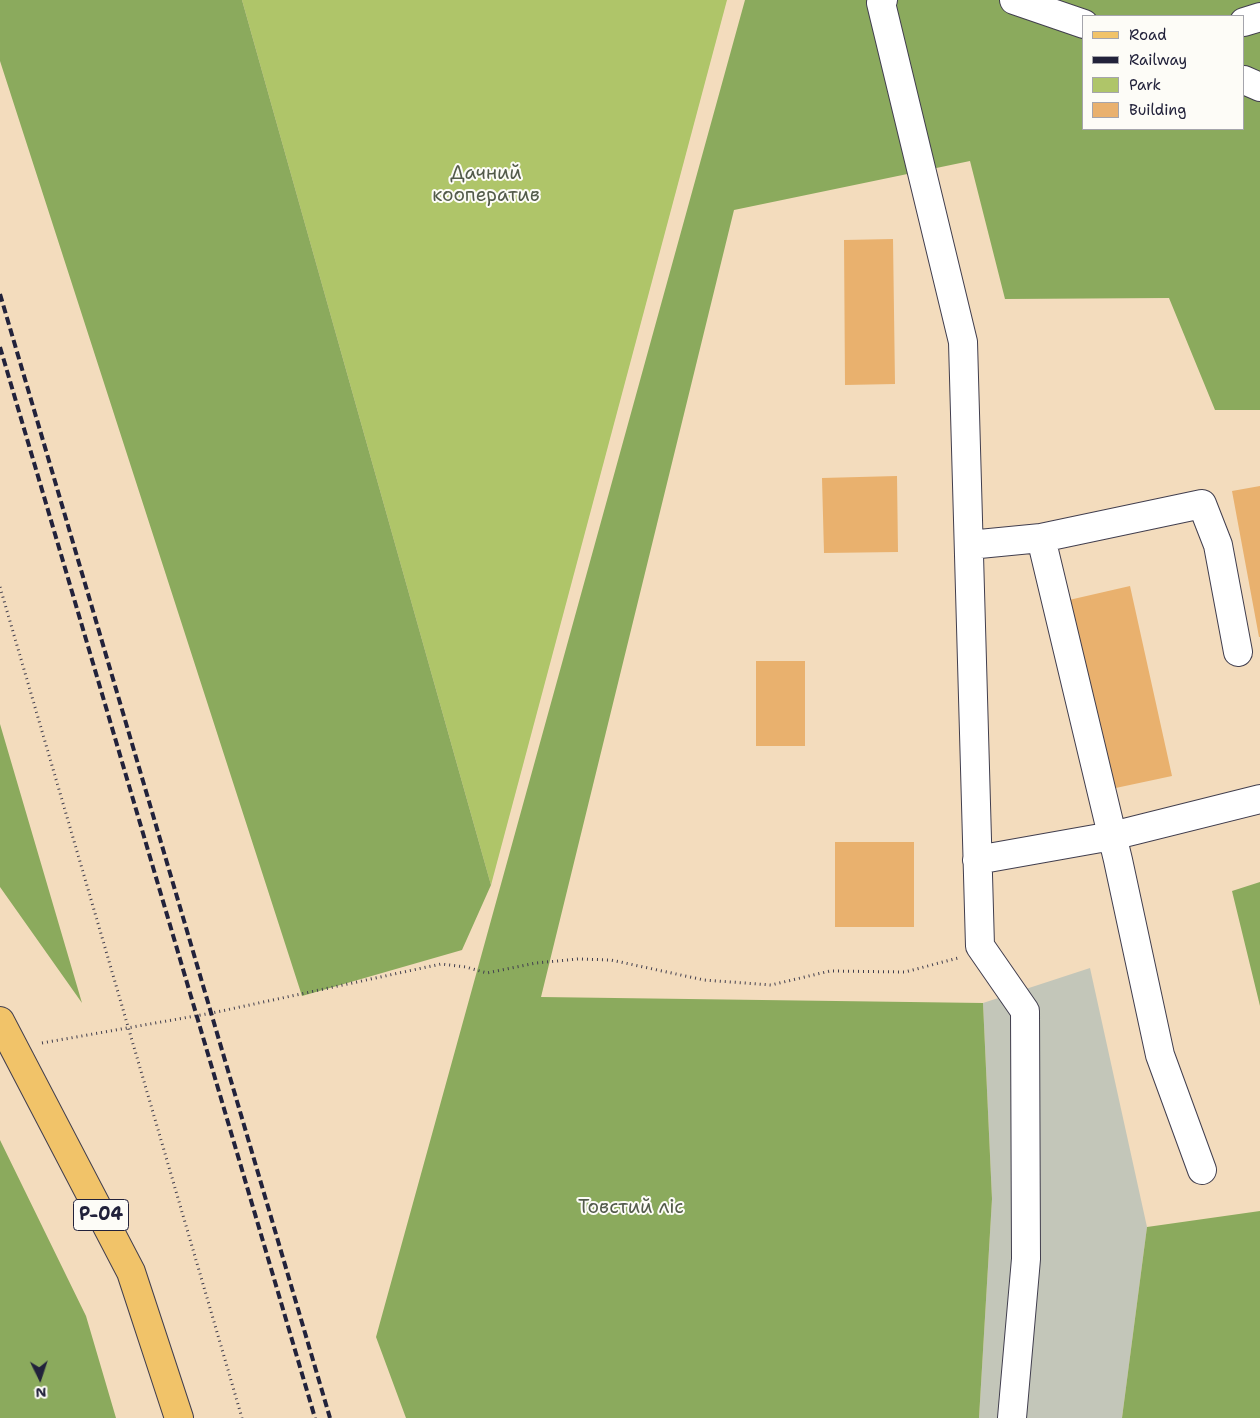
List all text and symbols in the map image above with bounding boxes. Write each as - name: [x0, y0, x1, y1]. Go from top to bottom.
- legend: [1082, 15, 1245, 130]
- text: Road: [1129, 25, 1167, 45]
- text: Railway: [1129, 50, 1187, 70]
- text: Park: [1129, 75, 1161, 95]
- text: Building: [1129, 100, 1186, 120]
- park label: Дачний кооператив: [432, 163, 540, 207]
- park label: Товстий ліс: [578, 1197, 684, 1219]
- road number: Р-04: [74, 1200, 128, 1230]
- north arrow: [15, 1353, 65, 1403]
- text: N: [35, 1384, 47, 1402]

